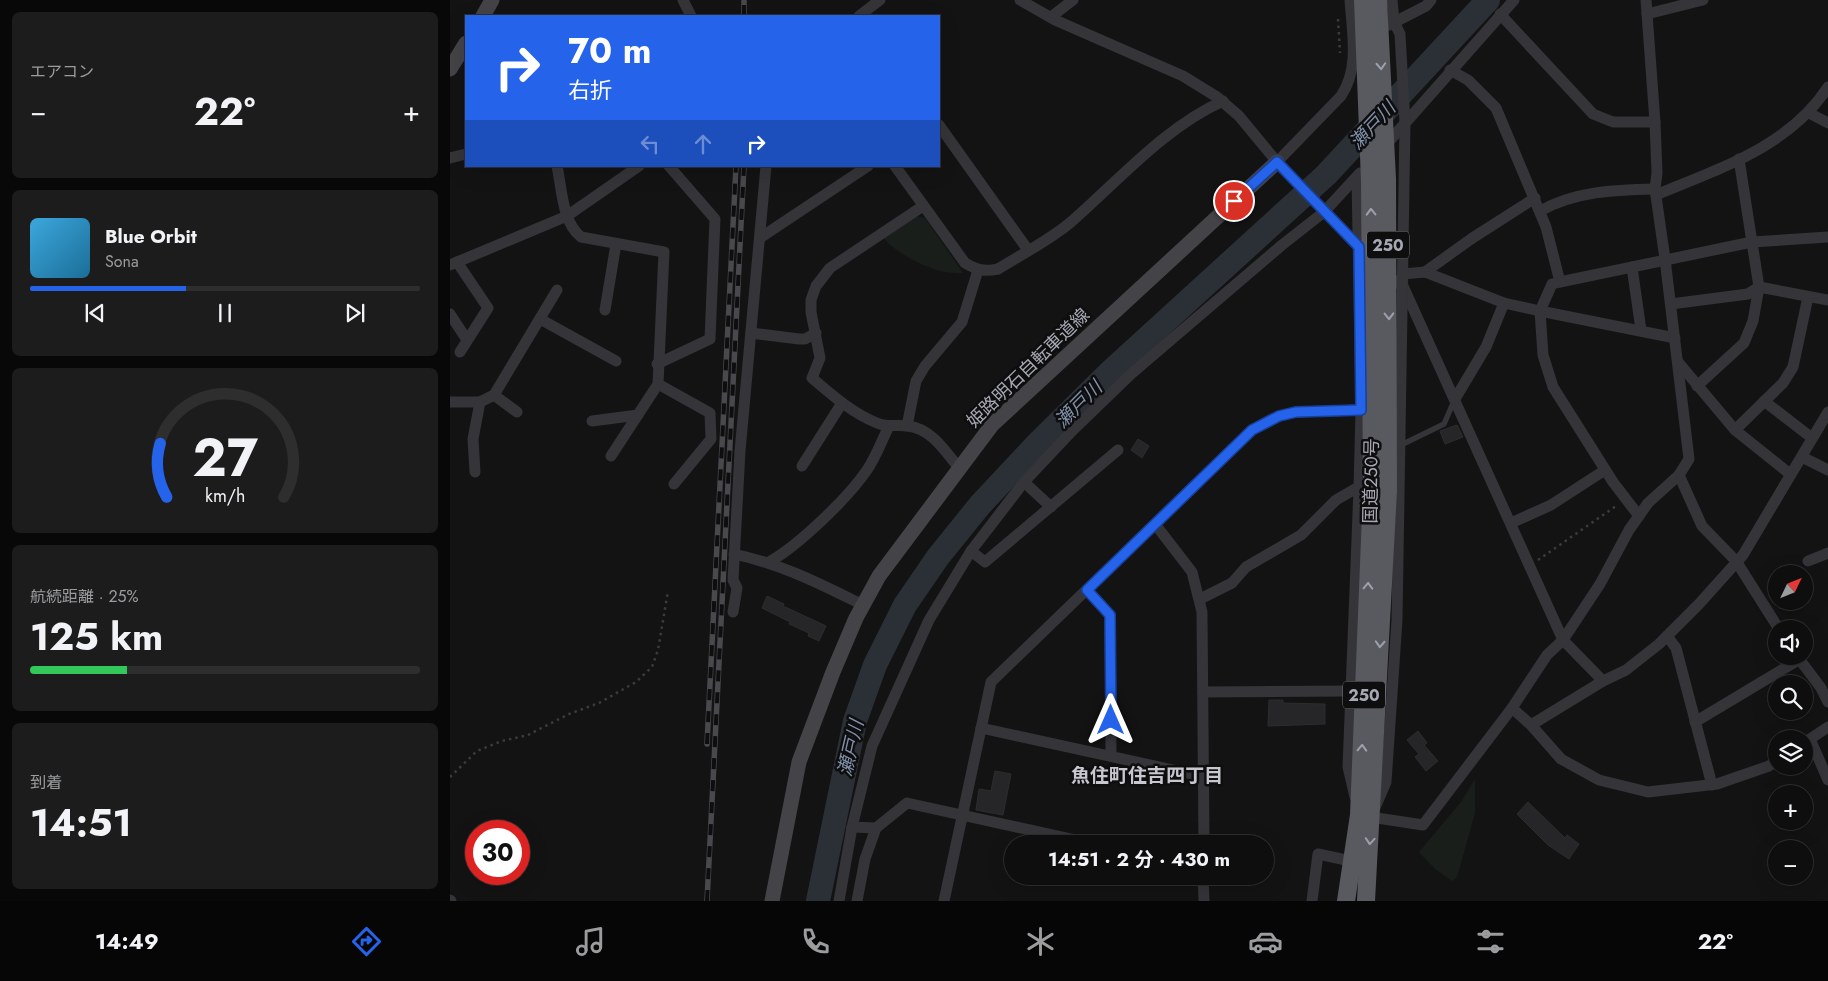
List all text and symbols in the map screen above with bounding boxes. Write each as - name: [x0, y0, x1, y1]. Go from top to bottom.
- text: 70 m: [568, 26, 651, 76]
- icon: right: [485, 35, 550, 100]
- text: エアコン: [30, 60, 94, 83]
- one-way arrow: [1376, 62, 1387, 70]
- text: 右折: [568, 74, 612, 106]
- text: 22°: [194, 84, 255, 139]
- text: −: [30, 91, 47, 132]
- text: +: [403, 91, 420, 132]
- water label: 瀬戸川: [1343, 94, 1403, 155]
- icon: left: [636, 130, 664, 158]
- icon: ahead: [689, 130, 717, 158]
- icon: right: [742, 130, 770, 158]
- pin: [1213, 180, 1255, 222]
- icon: arrive: [1220, 187, 1248, 215]
- one-way arrow: [1366, 208, 1376, 216]
- text: Blue Orbit: [105, 223, 197, 250]
- road number: 250: [1367, 232, 1409, 258]
- text: Sona: [105, 250, 139, 273]
- icon: previous: [81, 299, 109, 327]
- icon: pause: [211, 299, 239, 327]
- icon: next: [341, 299, 369, 327]
- street label: 姫路明石自転車道線: [961, 302, 1095, 434]
- one-way arrow: [1384, 312, 1394, 320]
- water label: 瀬戸川: [1049, 373, 1109, 434]
- text: 27: [192, 420, 258, 496]
- street label: 国道250号: [1357, 438, 1385, 524]
- text: km/h: [205, 483, 245, 509]
- north arrow: [1768, 565, 1812, 610]
- map controls: [1768, 565, 1813, 885]
- one-way arrow: [1363, 582, 1374, 590]
- text: 航続距離 · 25%: [30, 585, 139, 608]
- text: 125 km: [30, 609, 163, 664]
- button: sound: [1768, 620, 1813, 665]
- one-way arrow: [1375, 640, 1386, 648]
- button: search: [1768, 675, 1813, 720]
- road number: 250: [1343, 682, 1385, 708]
- position arrow: [1084, 693, 1136, 745]
- water label: 瀬戸川: [831, 715, 871, 779]
- button: layers: [1768, 730, 1813, 775]
- one-way arrow: [1357, 744, 1367, 752]
- district label: 魚住町住吉四丁目: [1071, 762, 1223, 789]
- text: 到着: [30, 771, 62, 794]
- button: +: [1768, 785, 1813, 830]
- text: 14:51: [30, 795, 132, 850]
- speed limit sign: 30: [465, 820, 530, 885]
- one-way arrow: [1365, 837, 1376, 845]
- button: −: [1768, 840, 1813, 885]
- text: 14:51 · 2 分 · 430 m: [1048, 846, 1230, 873]
- icon: directions: [349, 924, 384, 959]
- icon: music: [573, 924, 608, 959]
- icon: phone: [798, 924, 833, 959]
- icon: climate: [1023, 924, 1058, 959]
- icon: car: [1248, 924, 1283, 959]
- icon: filters: [1473, 924, 1508, 959]
- text: 14:49: [95, 925, 159, 957]
- text: 22°: [1698, 925, 1733, 957]

